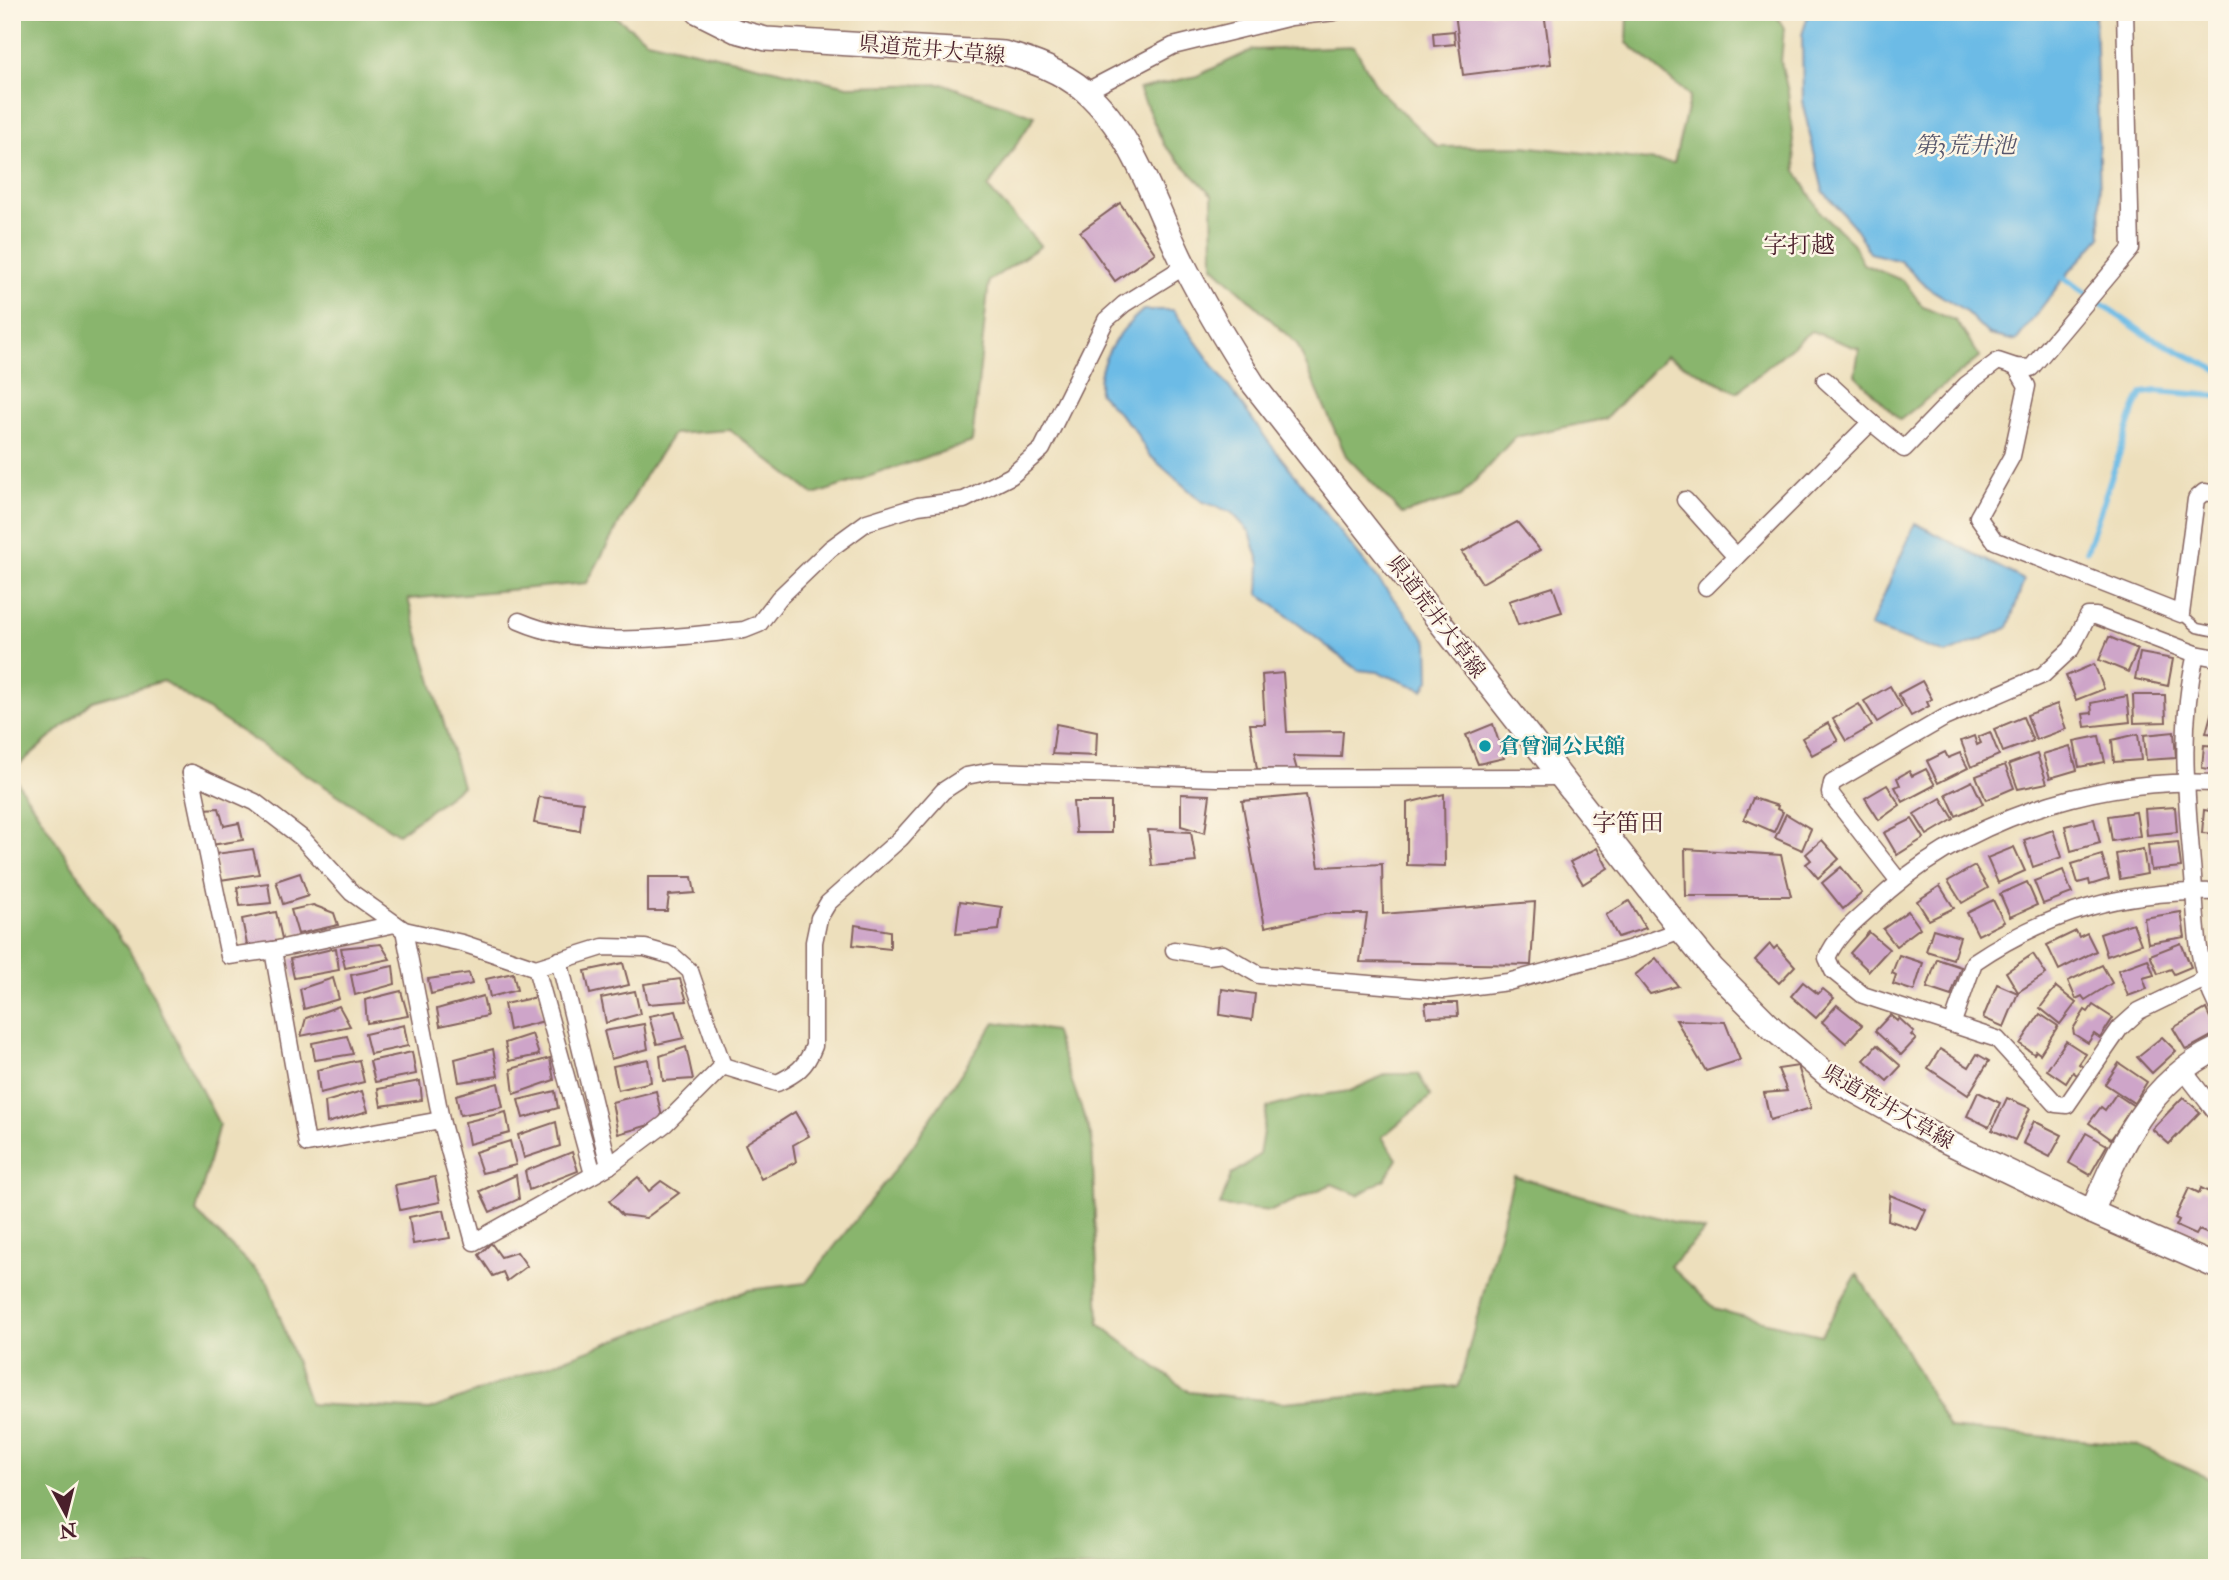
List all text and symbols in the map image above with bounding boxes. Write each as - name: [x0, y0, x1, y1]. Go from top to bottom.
- street label: 県道荒井大草線: [858, 30, 1006, 70]
- water label: 第3荒井池: [1915, 131, 2018, 160]
- district label: 字打越: [1763, 230, 1835, 261]
- street label: 県道荒井大草線: [1381, 550, 1491, 684]
- place label: 倉曾洞公民館: [1499, 733, 1625, 760]
- marker: 倉曾洞公民館: [1477, 738, 1493, 754]
- district label: 字笛田: [1592, 808, 1664, 839]
- street label: 県道荒井大草線: [1818, 1059, 1958, 1155]
- north arrow: [32, 1478, 102, 1548]
- text: N: [57, 1517, 79, 1543]

